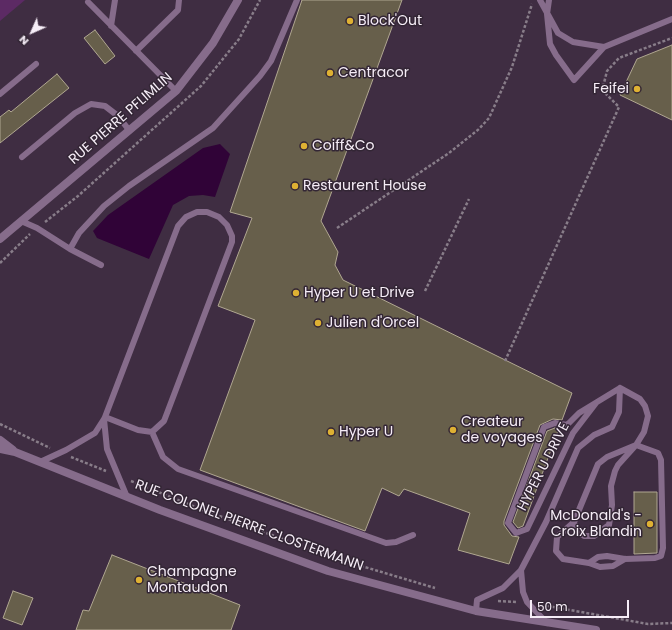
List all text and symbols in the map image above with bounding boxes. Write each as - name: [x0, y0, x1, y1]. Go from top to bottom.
- north arrow: [12, 12, 52, 52]
- place label: Block'Out: [358, 13, 422, 29]
- marker: Block'Out: [345, 16, 355, 26]
- text: N: [15, 32, 32, 49]
- place label: Centracor: [338, 65, 409, 81]
- marker: Centracor: [325, 68, 335, 78]
- street label: RUE PIERRE PFLIMLIN: [66, 69, 176, 169]
- place label: Feifei: [593, 81, 629, 97]
- marker: Feifei: [632, 84, 642, 94]
- place label: Coiff&Co: [312, 138, 375, 154]
- marker: Coiff&Co: [299, 141, 309, 151]
- place label: Restaurent House: [303, 178, 426, 194]
- marker: Restaurent House: [290, 181, 300, 191]
- place label: Hyper U et Drive: [304, 285, 414, 301]
- marker: Hyper U et Drive: [291, 288, 301, 298]
- place label: Julien d'Orcel: [326, 315, 419, 331]
- marker: Julien d'Orcel: [313, 318, 323, 328]
- place label: Createur de voyages: [461, 414, 542, 446]
- street label: HYPER U DRIVE: [514, 420, 574, 514]
- place label: Hyper U: [339, 424, 393, 440]
- marker: Createur de voyages: [448, 425, 458, 435]
- marker: Hyper U: [326, 427, 336, 437]
- street label: RUE COLONEL PIERRE CLOSTERMANN: [133, 477, 365, 575]
- place label: McDonald's - Croix Blandin: [550, 508, 642, 540]
- marker: McDonald's - Croix Blandin: [645, 519, 655, 529]
- place label: Champagne Montaudon: [147, 564, 237, 596]
- marker: Champagne Montaudon: [134, 575, 144, 585]
- scale bar: [532, 592, 631, 618]
- text: 50 m: [537, 598, 568, 615]

